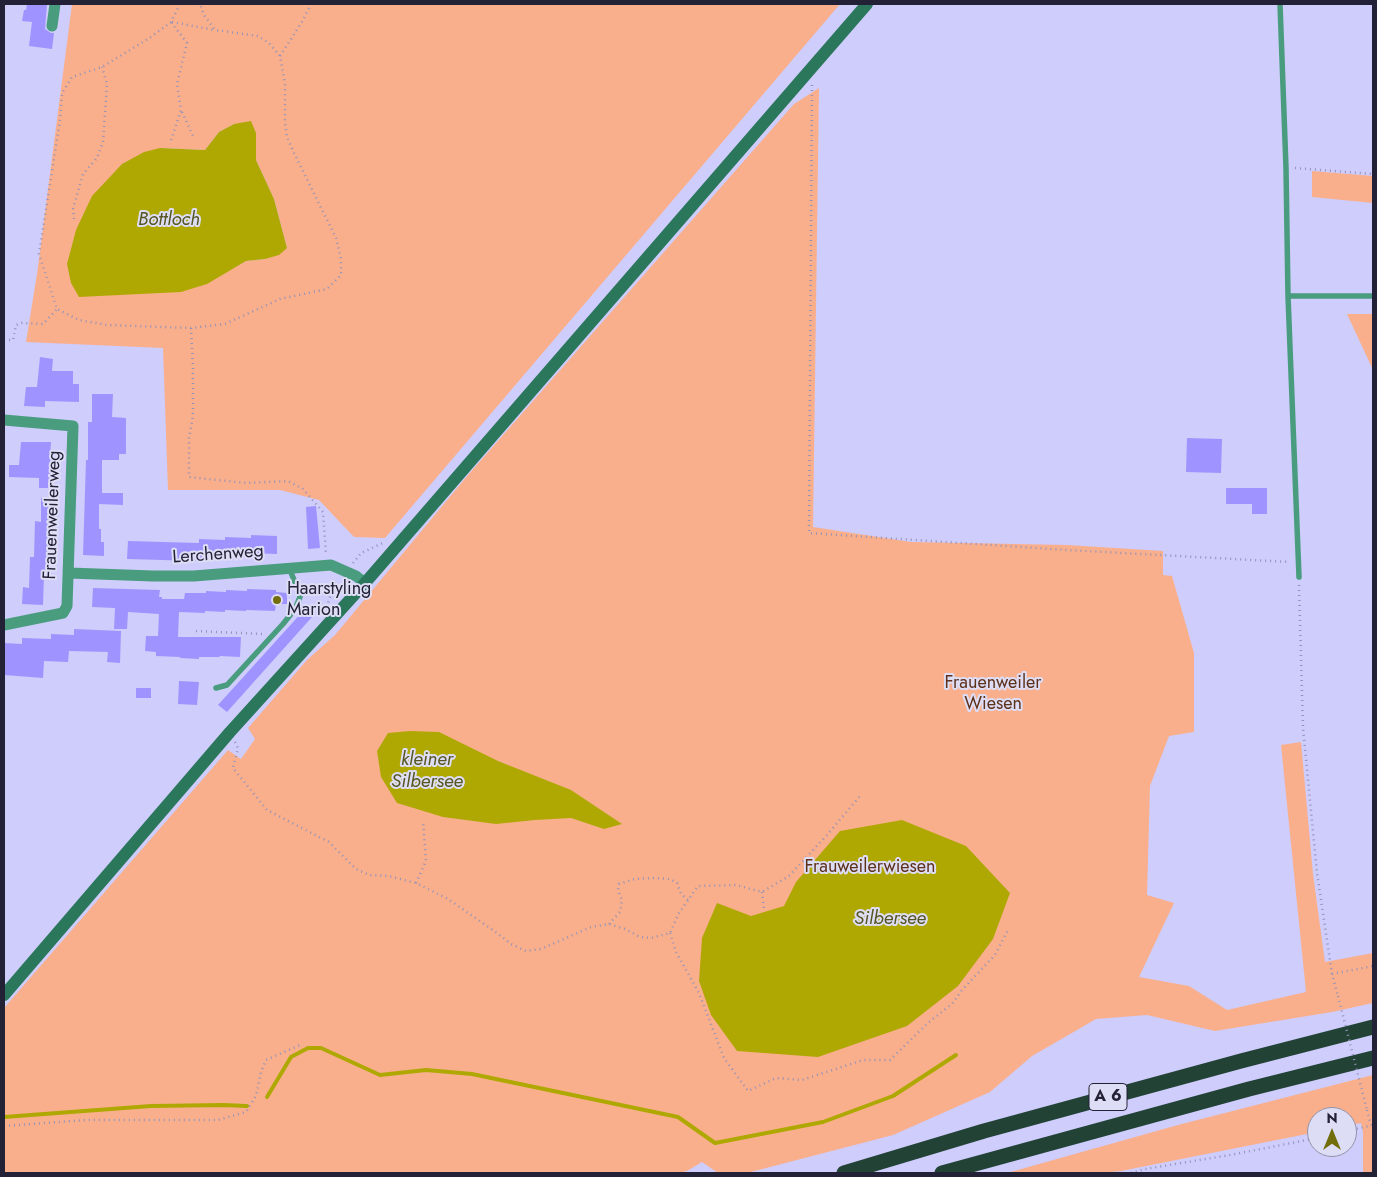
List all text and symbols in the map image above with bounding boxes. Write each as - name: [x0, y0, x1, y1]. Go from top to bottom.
- water label: Bottloch: [138, 209, 200, 231]
- street label: Frauenweilerweg: [40, 450, 66, 580]
- street label: Lerchenweg: [172, 541, 264, 569]
- place label: Haarstyling Marion: [287, 579, 371, 622]
- marker: Haarstyling Marion: [271, 594, 283, 606]
- park label: Frauenweiler Wiesen: [944, 673, 1042, 716]
- water label: kleiner Silbersee: [391, 749, 463, 793]
- park label: Frauweilerwiesen: [804, 857, 936, 879]
- water label: Silbersee: [854, 908, 926, 930]
- road number: A 6: [1089, 1084, 1127, 1110]
- north arrow: [1307, 1107, 1357, 1157]
- text: N: [1326, 1108, 1338, 1128]

